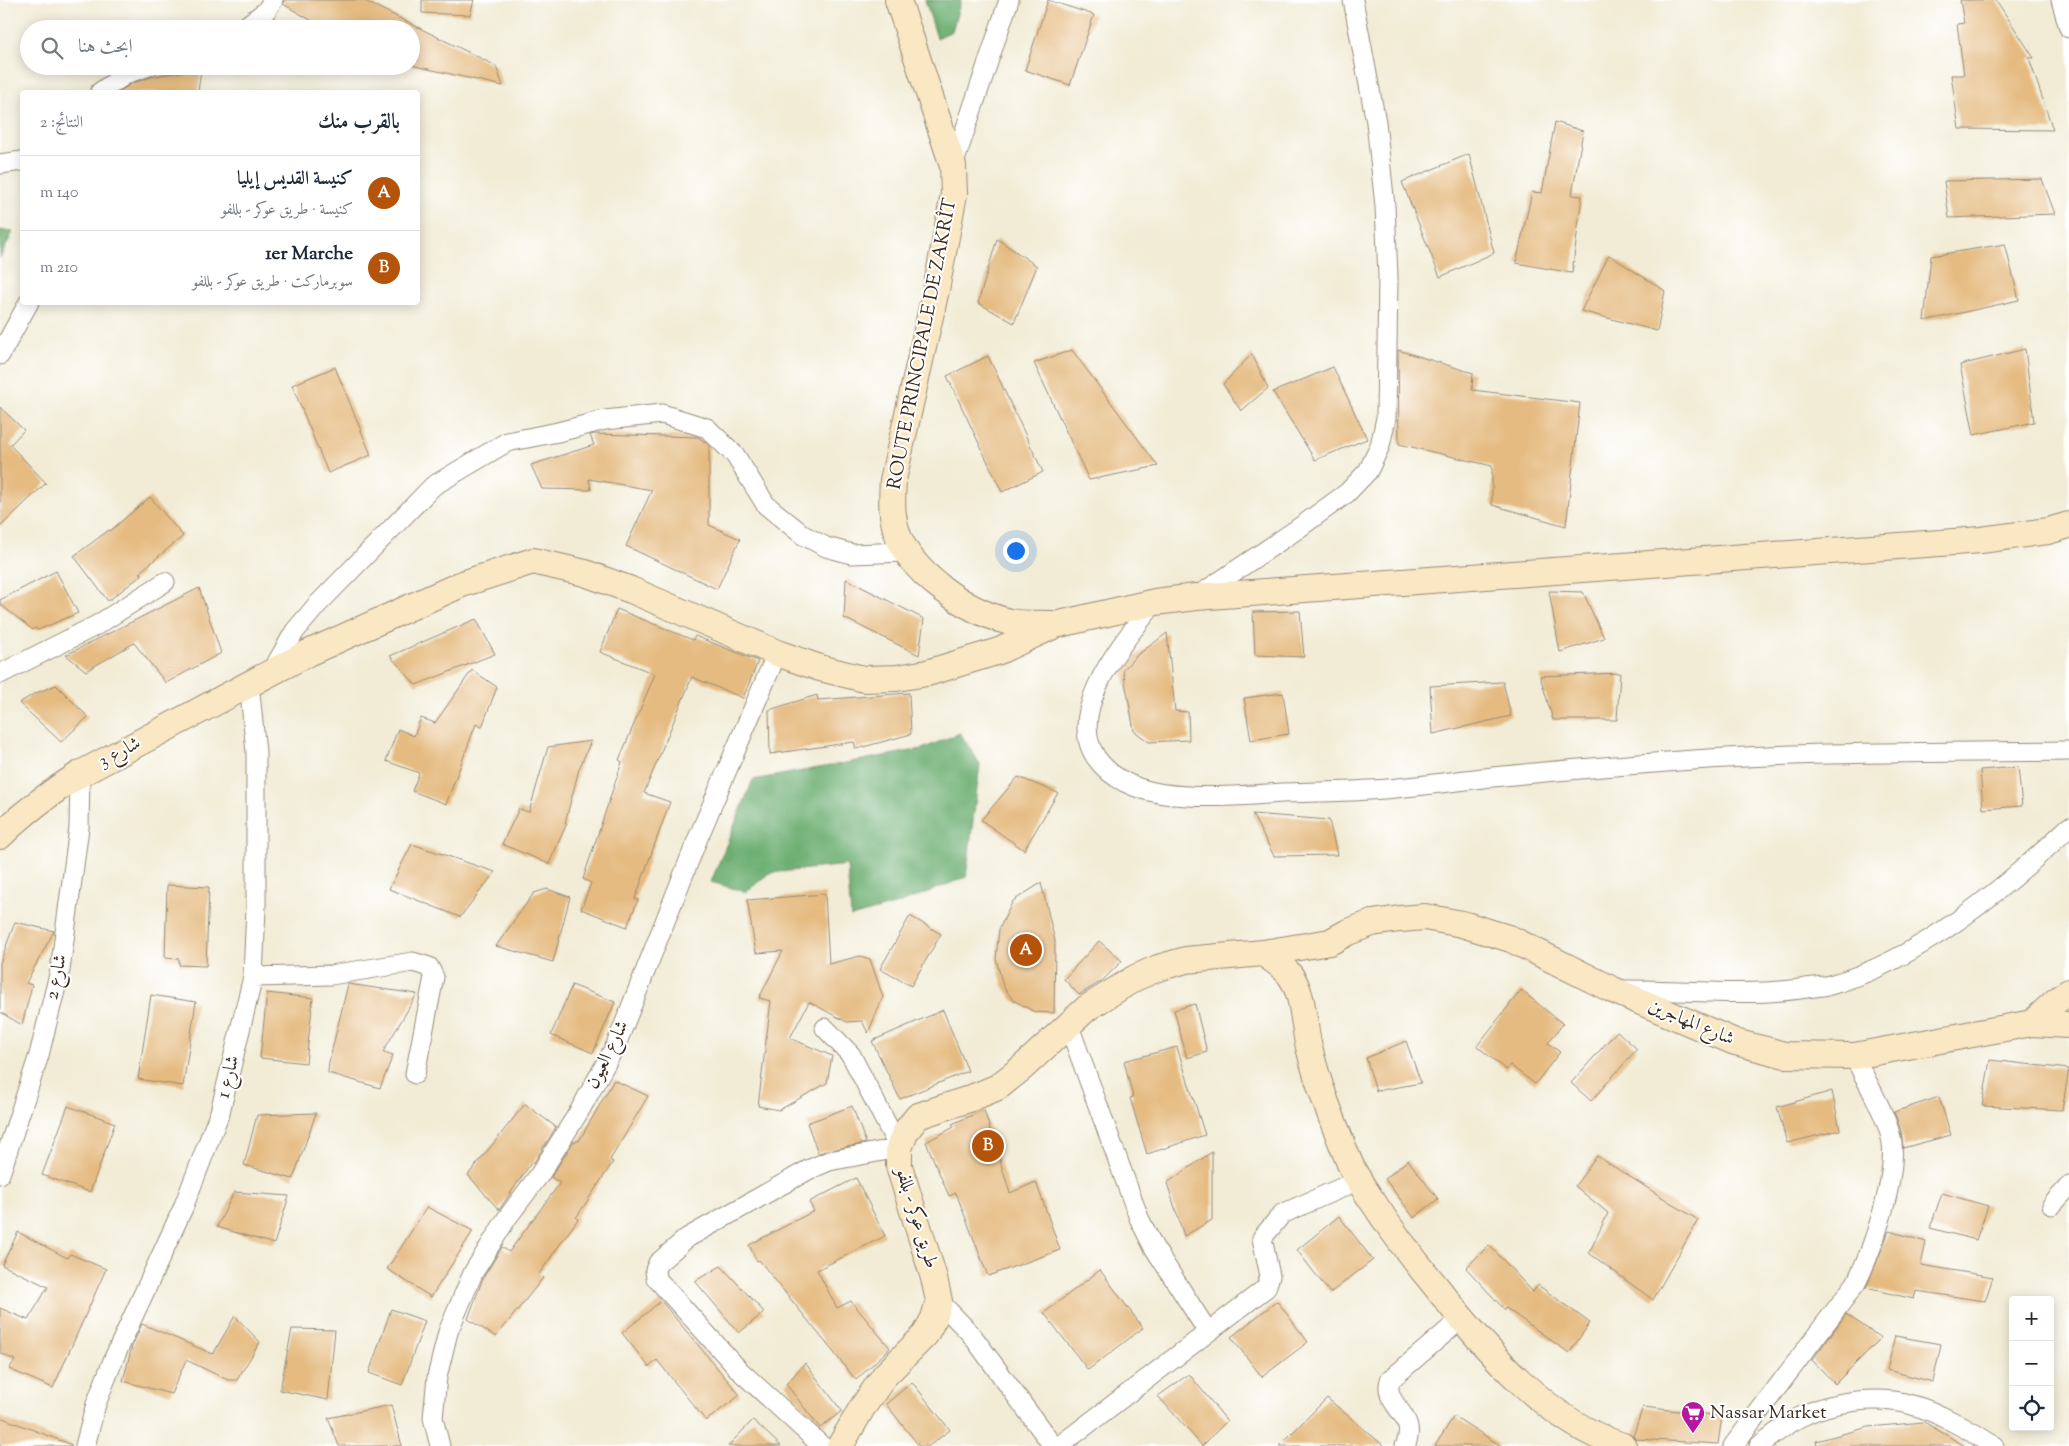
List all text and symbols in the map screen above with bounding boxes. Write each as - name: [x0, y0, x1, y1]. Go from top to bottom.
- search box: [20, 20, 420, 75]
- icon: search: [38, 34, 66, 62]
- text: ابحث هنا: [78, 34, 133, 61]
- text: بالقرب منك: [318, 108, 400, 138]
- text: النتائج: 2: [40, 112, 83, 135]
- text: كنيسة القديس إيليا: [237, 166, 353, 193]
- text: 140 m: [40, 182, 78, 205]
- text: A: [378, 182, 391, 205]
- street label: ROUTE PRINCIPALE DE ZAKRÎT: [882, 196, 964, 492]
- text: كنيسة · طريق عوكر - بللفو: [221, 199, 353, 222]
- text: 1er Marche: [265, 241, 353, 268]
- text: 210 m: [40, 257, 78, 280]
- text: B: [379, 257, 389, 280]
- text: سوبرماركت · طريق عوكر - بللفو: [192, 271, 353, 294]
- your location: [1003, 538, 1029, 564]
- street label: شارع 3: [94, 731, 146, 775]
- pin: A: [1010, 931, 1042, 969]
- street label: شارع 2: [39, 952, 75, 1002]
- street label: شارع المهاجرين: [1644, 993, 1738, 1053]
- street label: شارع العيون: [580, 1016, 636, 1094]
- street label: شارع 1: [211, 1053, 247, 1101]
- pin: B: [972, 1127, 1004, 1165]
- street label: طريق عوكر - بللفو: [887, 1162, 944, 1272]
- map controls: [2009, 1296, 2054, 1431]
- button: +: [2009, 1296, 2054, 1341]
- button: −: [2009, 1341, 2054, 1386]
- button: locate: [2009, 1386, 2054, 1431]
- supermarket icon: Nassar Market: [1680, 1400, 1706, 1434]
- place label: Nassar Market: [1710, 1400, 1827, 1427]

